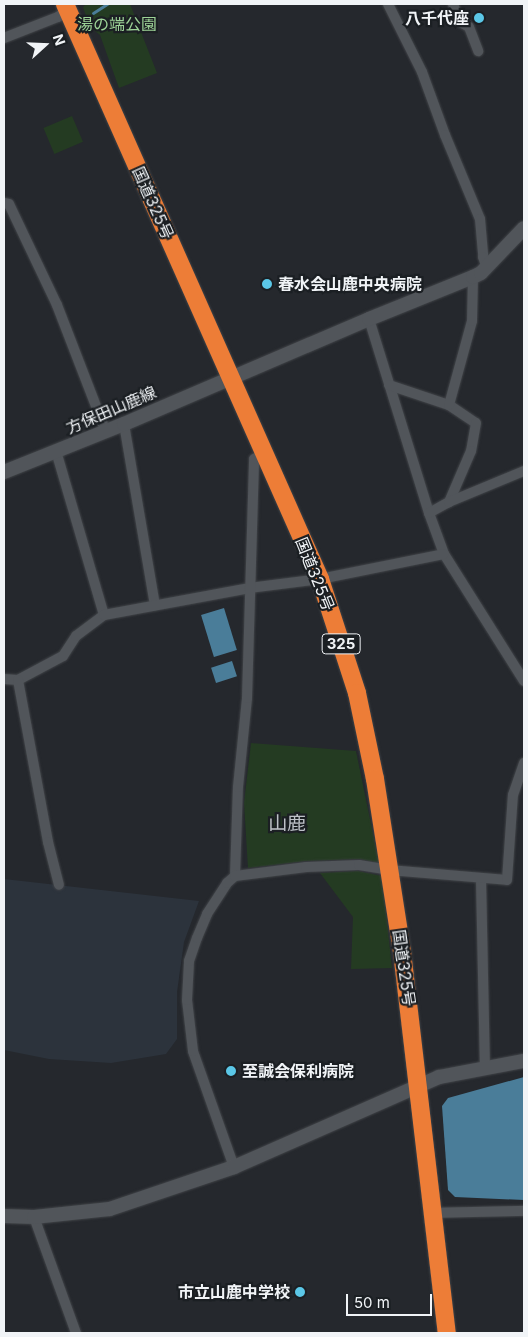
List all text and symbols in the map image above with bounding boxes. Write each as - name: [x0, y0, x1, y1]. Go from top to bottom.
- place label: 八千代座: [405, 8, 469, 28]
- marker: 八千代座: [473, 12, 485, 24]
- park label: 湯の端公園: [77, 14, 157, 34]
- north arrow: [20, 20, 70, 70]
- text: N: [50, 32, 69, 48]
- street label: 国道325号: [128, 164, 178, 242]
- place label: 春水会山鹿中央病院: [278, 274, 422, 294]
- marker: 春水会山鹿中央病院: [260, 277, 274, 291]
- street label: 方保田山鹿線: [63, 382, 159, 438]
- street label: 国道325号: [292, 535, 338, 613]
- road number: 325: [321, 632, 361, 656]
- district label: 山鹿: [268, 813, 306, 835]
- street label: 国道325号: [389, 928, 419, 1008]
- place label: 至誠会保利病院: [242, 1061, 354, 1081]
- marker: 至誠会保利病院: [224, 1064, 238, 1078]
- place label: 市立山鹿中学校: [178, 1282, 290, 1302]
- scale bar: [348, 1284, 434, 1316]
- marker: 市立山鹿中学校: [294, 1286, 306, 1298]
- text: 50 m: [354, 1293, 390, 1312]

